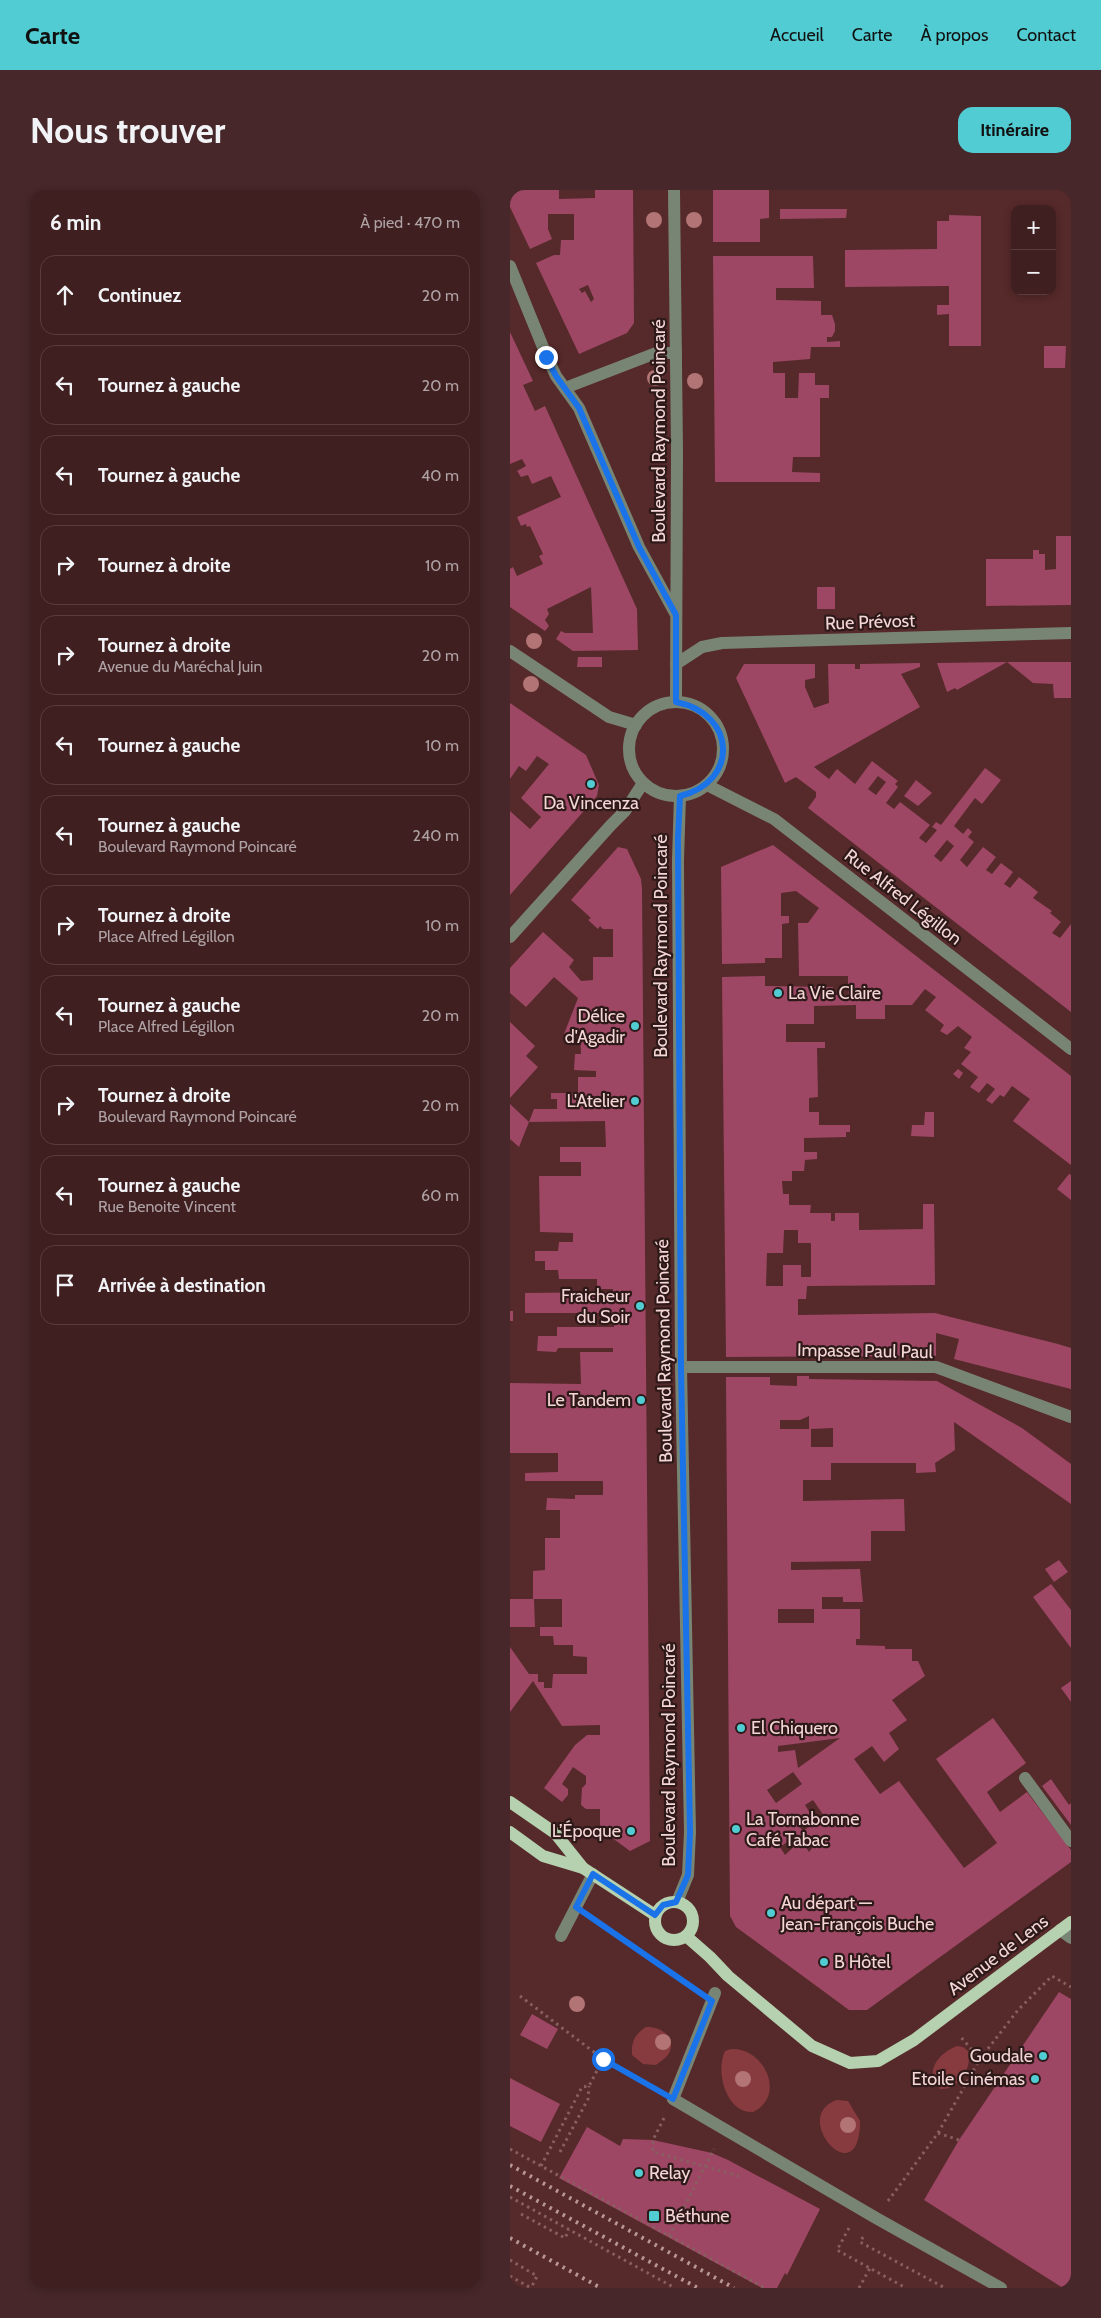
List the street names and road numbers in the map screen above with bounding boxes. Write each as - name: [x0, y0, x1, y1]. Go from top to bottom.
- street label: Boulevard Raymond Poincaré: [648, 319, 670, 543]
- street label: Rue Prévost: [825, 609, 915, 635]
- street label: Boulevard Raymond Poincaré: [650, 834, 672, 1058]
- street label: Rue Alfred Légillon: [840, 844, 966, 950]
- street label: Boulevard Raymond Poincaré: [651, 1239, 677, 1463]
- street label: Impasse Paul Paul: [797, 1339, 934, 1363]
- street label: Boulevard Raymond Poincaré: [658, 1643, 680, 1867]
- street label: Avenue de Lens: [943, 1910, 1053, 2000]

